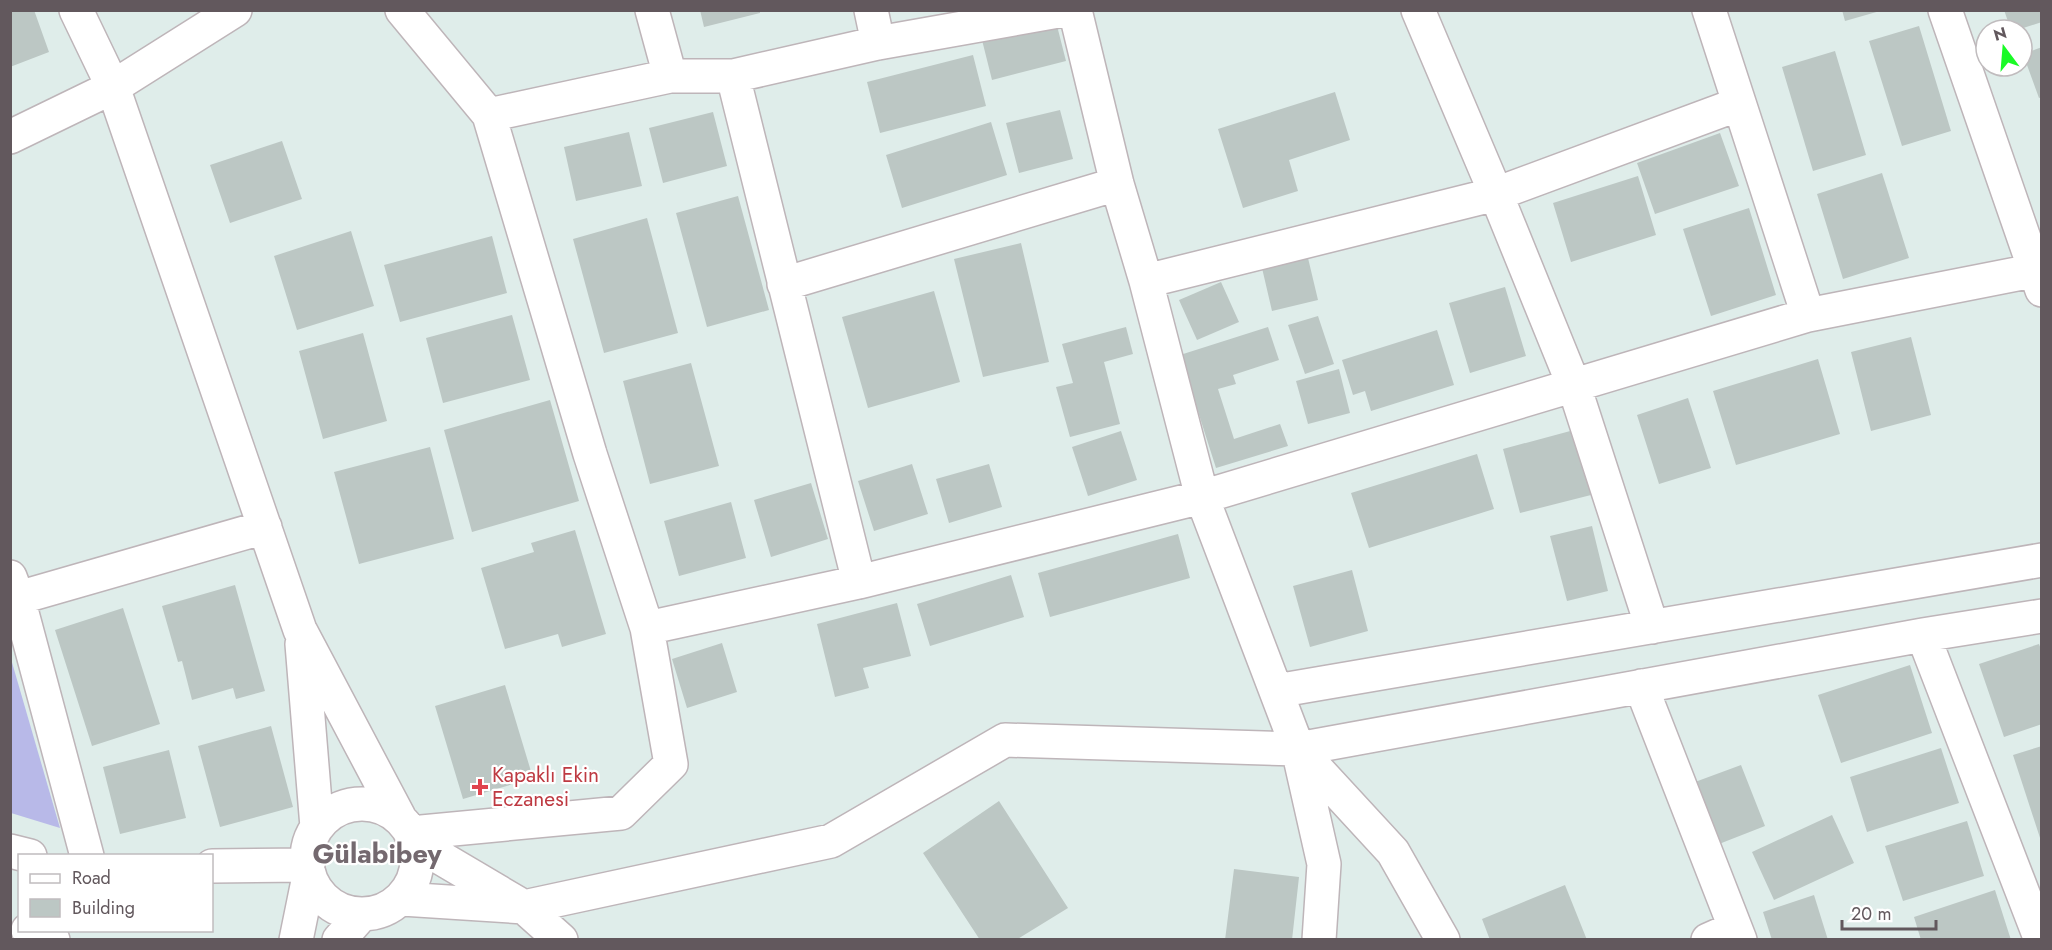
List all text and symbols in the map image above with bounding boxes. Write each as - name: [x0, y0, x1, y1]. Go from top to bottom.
- north arrow: [1974, 18, 2034, 78]
- text: N: [1991, 21, 2009, 47]
- place label: Kapaklı Ekin Eczanesi: [492, 760, 599, 814]
- marker: Kapaklı Ekin Eczanesi: [473, 780, 487, 794]
- district label: Gülabibey: [312, 834, 443, 873]
- legend: [18, 854, 213, 932]
- text: Road: [72, 865, 111, 891]
- scale bar: [1842, 893, 1936, 931]
- text: Building: [72, 895, 135, 921]
- text: 20 m: [1851, 901, 1891, 927]

